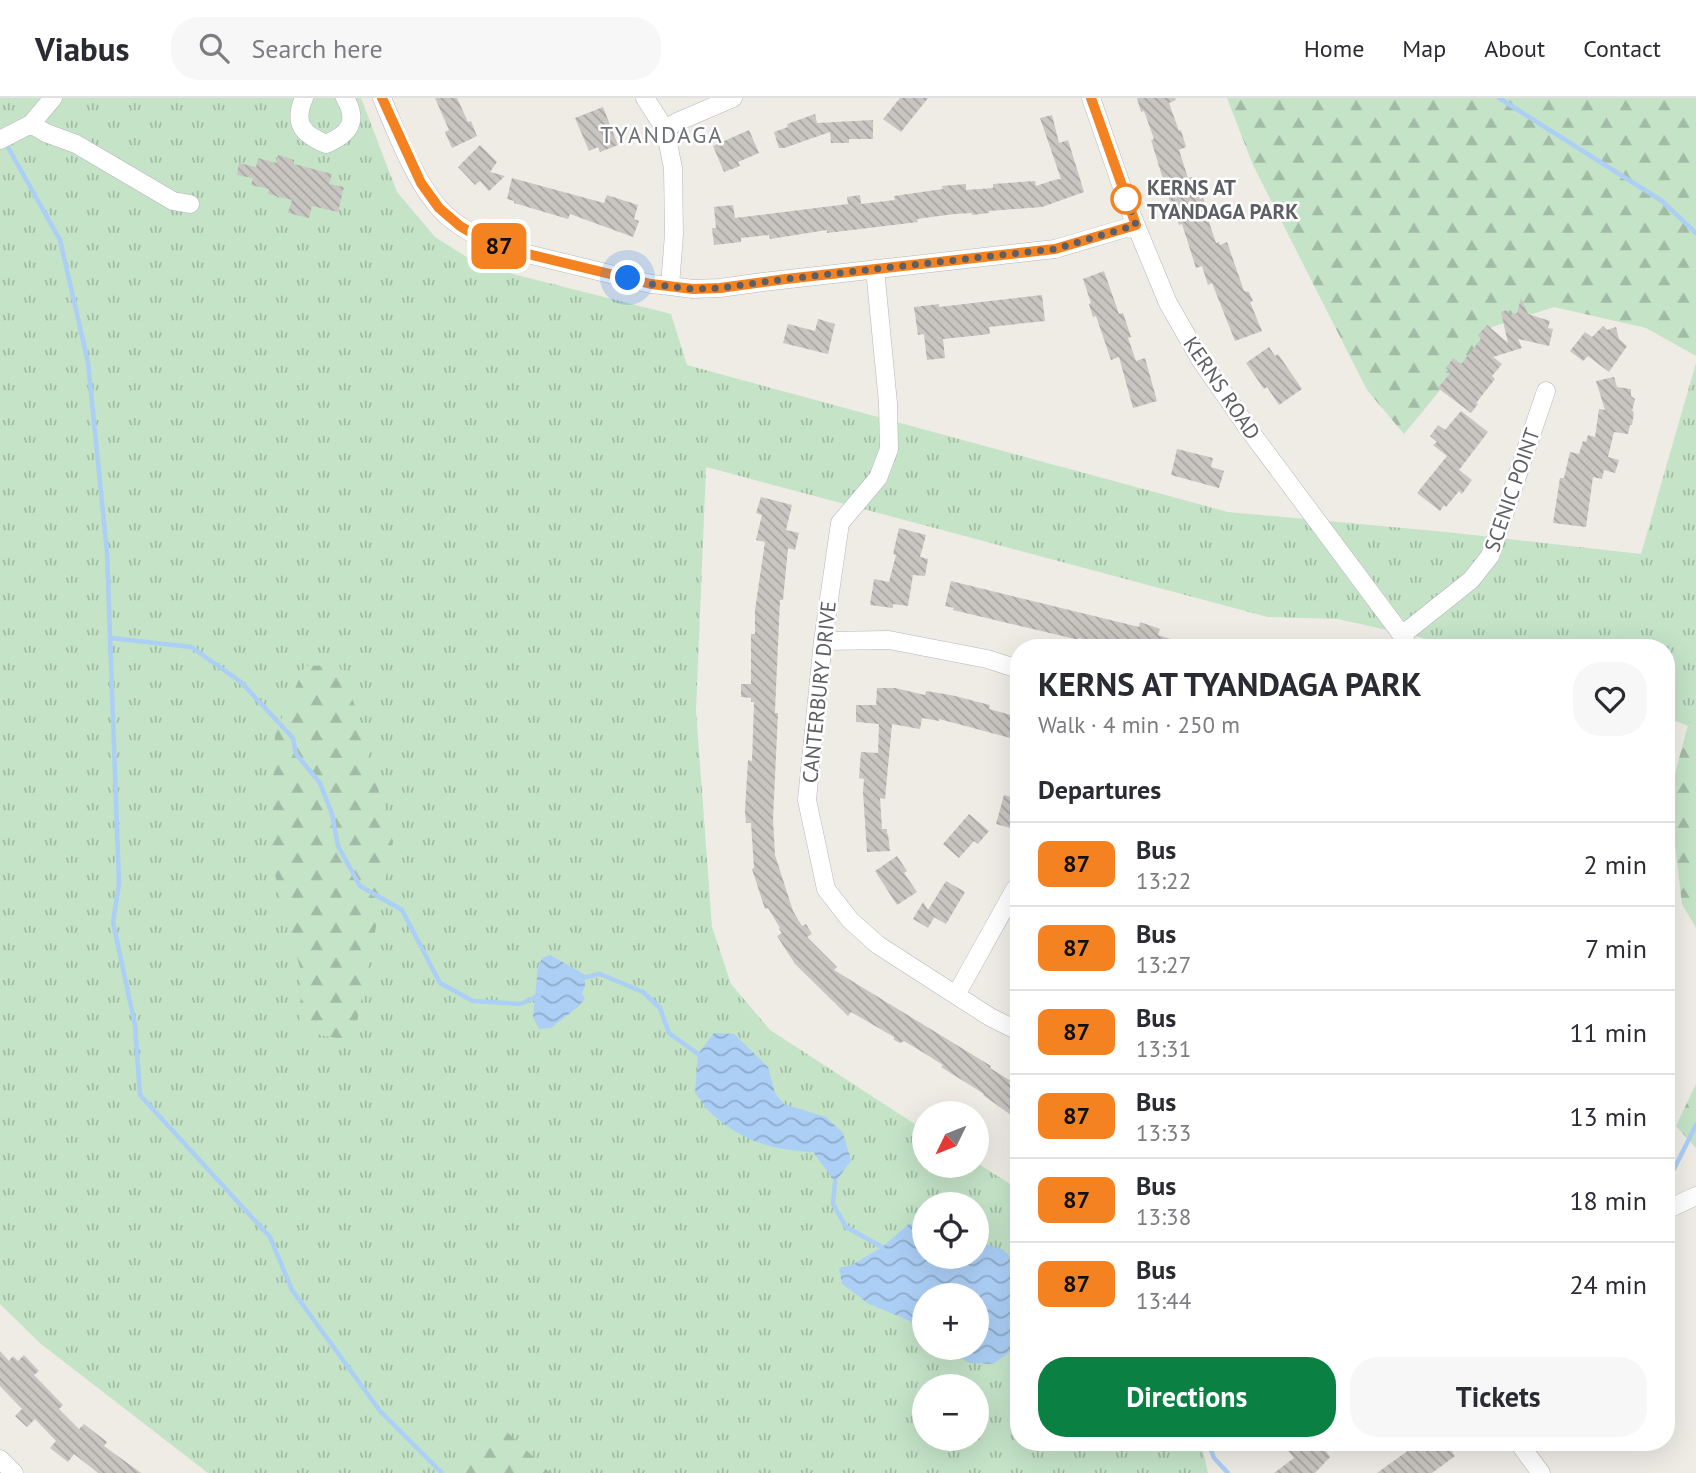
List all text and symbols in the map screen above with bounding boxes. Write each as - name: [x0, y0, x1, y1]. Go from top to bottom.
- search box: [171, 17, 661, 80]
- text: Viabus: [35, 27, 129, 70]
- icon: search: [195, 29, 233, 67]
- text: Search here: [251, 32, 383, 65]
- text: Home: [1304, 33, 1364, 64]
- text: Map: [1402, 33, 1446, 64]
- text: About: [1484, 33, 1545, 64]
- text: Contact: [1583, 33, 1661, 64]
- district label: TYANDAGA: [600, 120, 724, 149]
- place label: KERNS AT TYANDAGA PARK: [1147, 174, 1298, 225]
- marker: KERNS AT TYANDAGA PARK: [1111, 184, 1141, 214]
- line badge: 87: [468, 223, 530, 269]
- text: 87: [485, 230, 513, 261]
- your location: [610, 260, 645, 295]
- street label: KERNS ROAD: [1178, 331, 1266, 445]
- street label: SCENIC POINT: [1478, 424, 1546, 555]
- street label: CANTERBURY DRIVE: [796, 600, 842, 784]
- text: KERNS AT TYANDAGA PARK: [1038, 662, 1421, 705]
- button: heart: [1573, 662, 1647, 736]
- text: Walk · 4 min · 250 m: [1038, 710, 1240, 739]
- text: Departures: [1038, 773, 1161, 806]
- text: Bus: [1136, 833, 1176, 866]
- text: 87: [1063, 848, 1090, 879]
- text: 2 min: [1584, 848, 1647, 881]
- text: 13:22: [1136, 866, 1191, 895]
- text: Bus: [1136, 917, 1176, 950]
- text: 87: [1063, 932, 1090, 963]
- text: 7 min: [1585, 932, 1647, 965]
- text: 13:27: [1136, 950, 1191, 979]
- text: Bus: [1136, 1001, 1176, 1034]
- text: 87: [1063, 1016, 1090, 1047]
- text: 11 min: [1569, 1016, 1647, 1049]
- text: 13:31: [1136, 1034, 1191, 1063]
- text: Bus: [1136, 1085, 1176, 1118]
- text: 87: [1063, 1100, 1090, 1131]
- text: 13 min: [1569, 1100, 1647, 1133]
- north arrow: [912, 1101, 989, 1178]
- map controls: [912, 1101, 989, 1451]
- text: 13:33: [1136, 1118, 1191, 1147]
- text: Bus: [1136, 1169, 1176, 1202]
- text: 87: [1063, 1184, 1090, 1215]
- text: 18 min: [1569, 1184, 1647, 1217]
- button: locate: [912, 1192, 989, 1269]
- text: 13:38: [1136, 1202, 1191, 1231]
- text: Bus: [1136, 1253, 1176, 1286]
- text: 87: [1063, 1268, 1090, 1299]
- text: 24 min: [1569, 1268, 1647, 1301]
- button: +: [912, 1283, 989, 1360]
- text: 13:44: [1136, 1286, 1191, 1315]
- button: Directions: [1038, 1357, 1336, 1437]
- button: Tickets: [1350, 1357, 1647, 1437]
- button: −: [912, 1374, 989, 1451]

